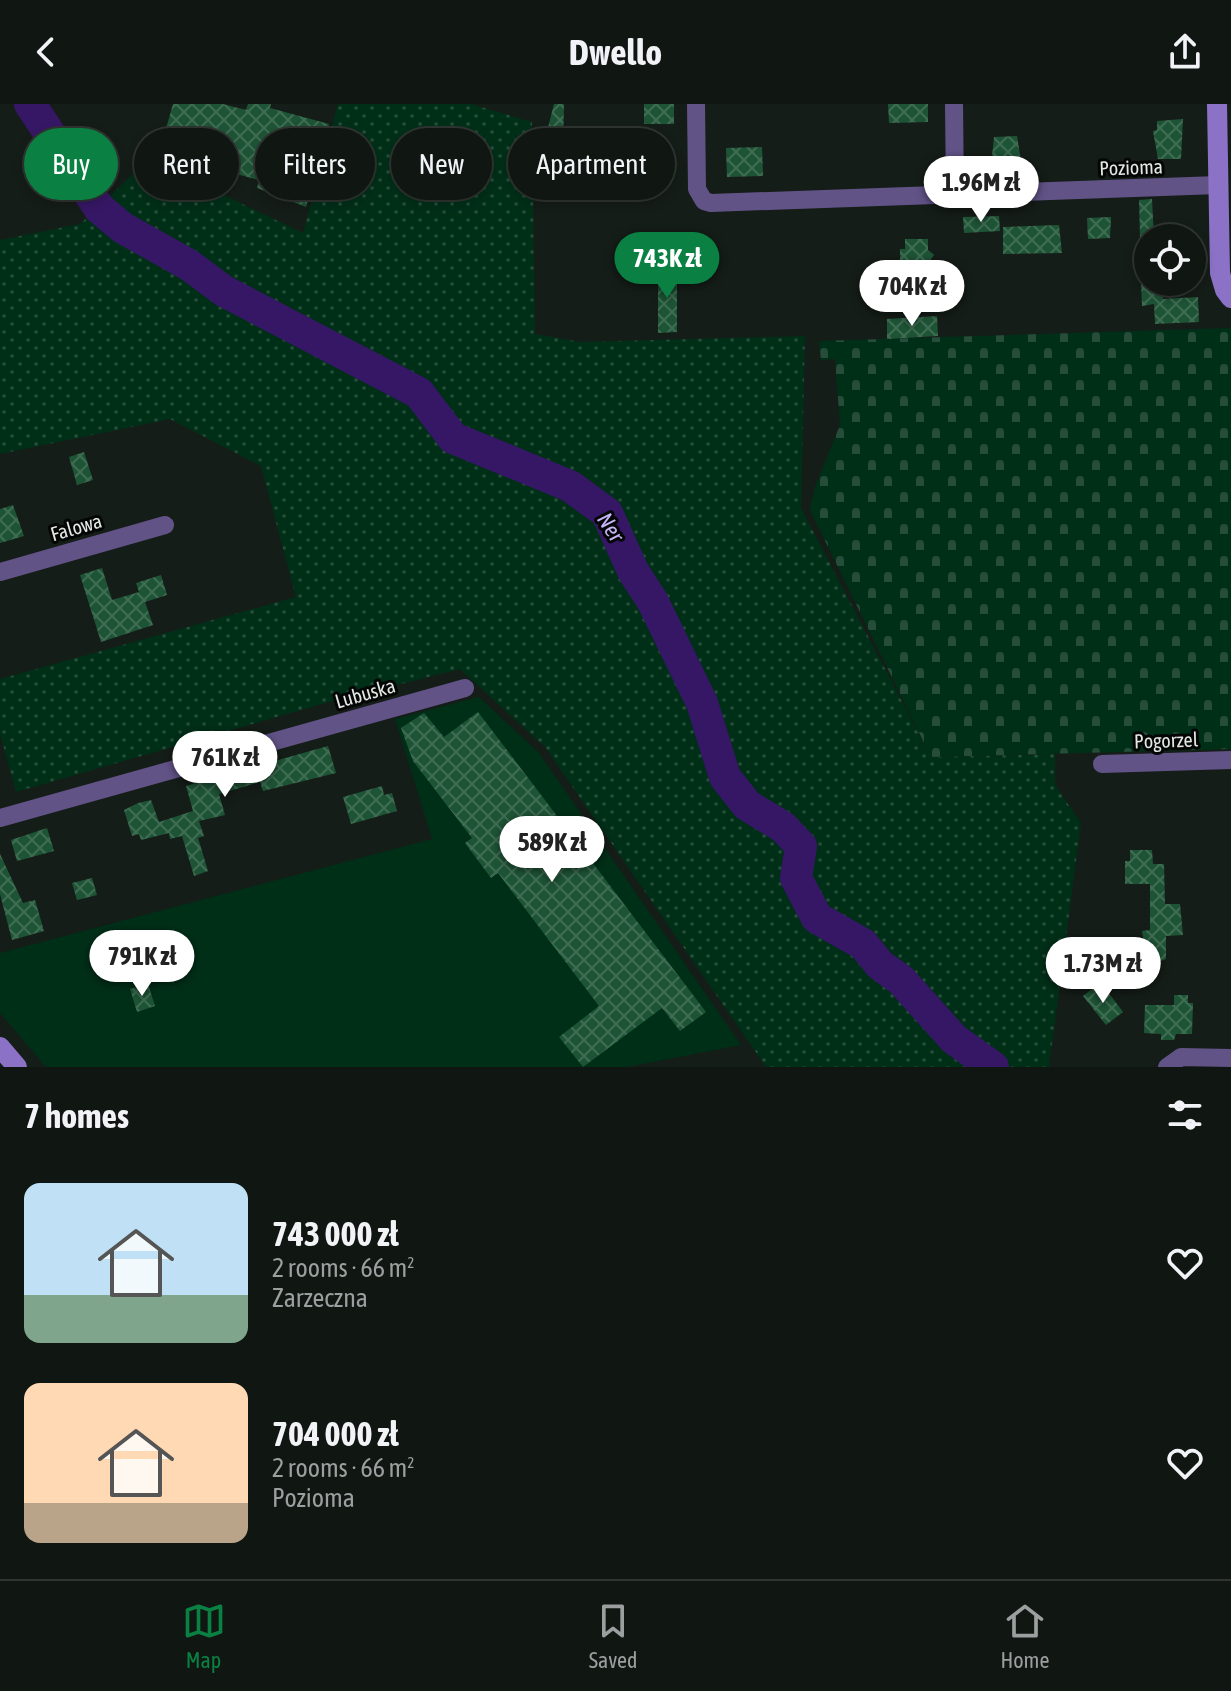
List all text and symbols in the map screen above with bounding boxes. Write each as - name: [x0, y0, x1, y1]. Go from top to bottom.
- icon: back: [24, 30, 68, 74]
- icon: share: [1163, 30, 1207, 74]
- text: Dwello: [569, 31, 662, 73]
- chip: Buy: [24, 128, 118, 200]
- chip: Rent: [134, 128, 239, 200]
- chip: Filters: [255, 128, 375, 200]
- chip: New: [391, 128, 492, 200]
- chip: Apartment: [508, 128, 675, 200]
- street label: Pozioma: [1099, 154, 1163, 180]
- pin: 1.96M zł: [898, 156, 1064, 224]
- text: 1.96M zł: [942, 167, 1020, 197]
- map controls: [1134, 224, 1206, 296]
- button: locate: [1134, 224, 1206, 296]
- pin: 743K zł: [593, 232, 741, 300]
- text: 743K zł: [632, 243, 702, 273]
- pin: 704K zł: [838, 260, 986, 328]
- text: 704K zł: [877, 271, 947, 301]
- water label: Ner: [592, 508, 631, 548]
- street label: Falowa: [48, 509, 104, 545]
- street label: Lubuska: [332, 673, 398, 713]
- street label: Pogorzel: [1134, 727, 1199, 753]
- pin: 761K zł: [151, 731, 299, 799]
- text: 761K zł: [190, 742, 260, 772]
- pin: 589K zł: [478, 816, 626, 884]
- text: 589K zł: [517, 827, 587, 857]
- pin: 791K zł: [68, 930, 216, 998]
- pin: 1.73M zł: [1020, 937, 1186, 1005]
- text: 791K zł: [107, 941, 177, 971]
- text: 1.73M zł: [1064, 948, 1142, 978]
- icon: filters: [1163, 1093, 1207, 1137]
- text: 7 homes: [24, 1096, 129, 1135]
- text: 743 000 zł: [272, 1214, 398, 1253]
- icon: home: [88, 1215, 184, 1311]
- icon: heart: [1163, 1241, 1207, 1285]
- text: 2 rooms · 66 m²: [272, 1253, 414, 1283]
- text: Zarzeczna: [272, 1283, 368, 1313]
- text: 704 000 zł: [272, 1414, 398, 1453]
- icon: home: [88, 1415, 184, 1511]
- icon: heart: [1163, 1441, 1207, 1485]
- text: 2 rooms · 66 m²: [272, 1453, 414, 1483]
- text: Pozioma: [272, 1483, 355, 1513]
- tab: Map: [182, 1599, 226, 1673]
- tab: Saved: [589, 1599, 637, 1673]
- tab: Home: [1000, 1599, 1049, 1673]

